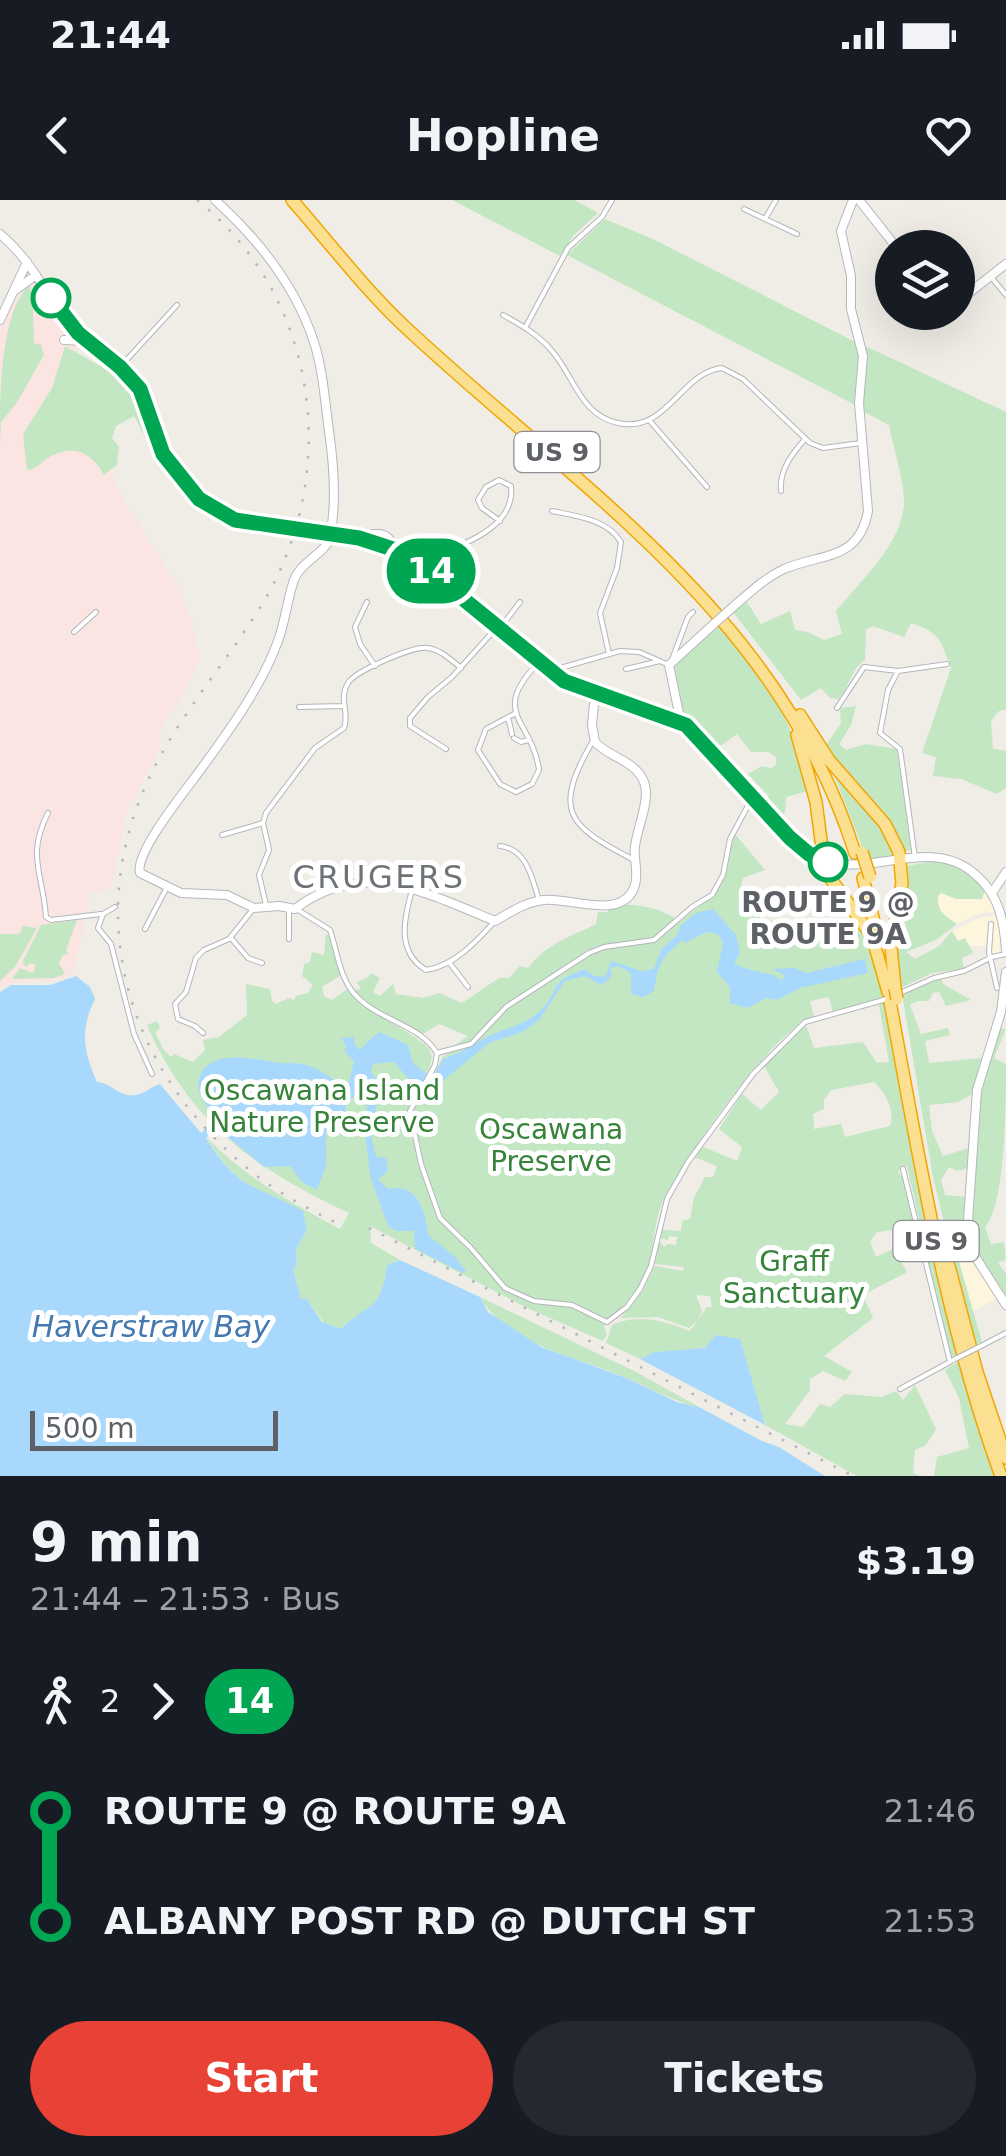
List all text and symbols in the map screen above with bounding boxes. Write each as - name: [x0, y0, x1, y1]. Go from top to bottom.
- text: 21:44: [50, 13, 171, 57]
- icon: back: [30, 108, 85, 163]
- icon: heart: [921, 108, 976, 163]
- text: Hopline: [406, 109, 600, 162]
- map controls: [875, 230, 975, 330]
- button: layers: [875, 230, 975, 330]
- unlabelled marker: [32, 279, 70, 317]
- road number: US 9: [514, 432, 600, 472]
- line badge: 14: [386, 538, 476, 604]
- text: 14: [407, 551, 455, 591]
- marker: ROUTE 9 @ ROUTE 9A: [809, 843, 847, 881]
- district label: CRUGERS: [292, 858, 466, 896]
- place label: ROUTE 9 @ ROUTE 9A: [741, 886, 915, 951]
- park label: Oscawana Island Nature Preserve: [204, 1074, 440, 1139]
- park label: Oscawana Preserve: [479, 1113, 623, 1178]
- road number: US 9: [894, 1221, 978, 1261]
- park label: Graff Sanctuary: [723, 1245, 865, 1310]
- water label: Haverstraw Bay: [32, 1309, 271, 1344]
- scale bar: [30, 1406, 278, 1450]
- text: 500 m: [45, 1412, 135, 1445]
- text: 9 min: [30, 1510, 203, 1574]
- text: $3.19: [856, 1539, 976, 1583]
- text: 21:44 – 21:53 · Bus: [30, 1580, 340, 1618]
- icon: walk: [30, 1674, 85, 1729]
- icon: forward: [135, 1674, 190, 1729]
- text: 14: [225, 1681, 274, 1721]
- text: 2: [100, 1682, 120, 1720]
- text: ROUTE 9 @ ROUTE 9A: [104, 1789, 566, 1833]
- text: 21:46: [884, 1792, 976, 1830]
- text: ALBANY POST RD @ DUTCH ST: [104, 1899, 755, 1943]
- text: 21:53: [884, 1902, 976, 1940]
- button: Start: [30, 2021, 493, 2136]
- button: Tickets: [513, 2021, 976, 2136]

